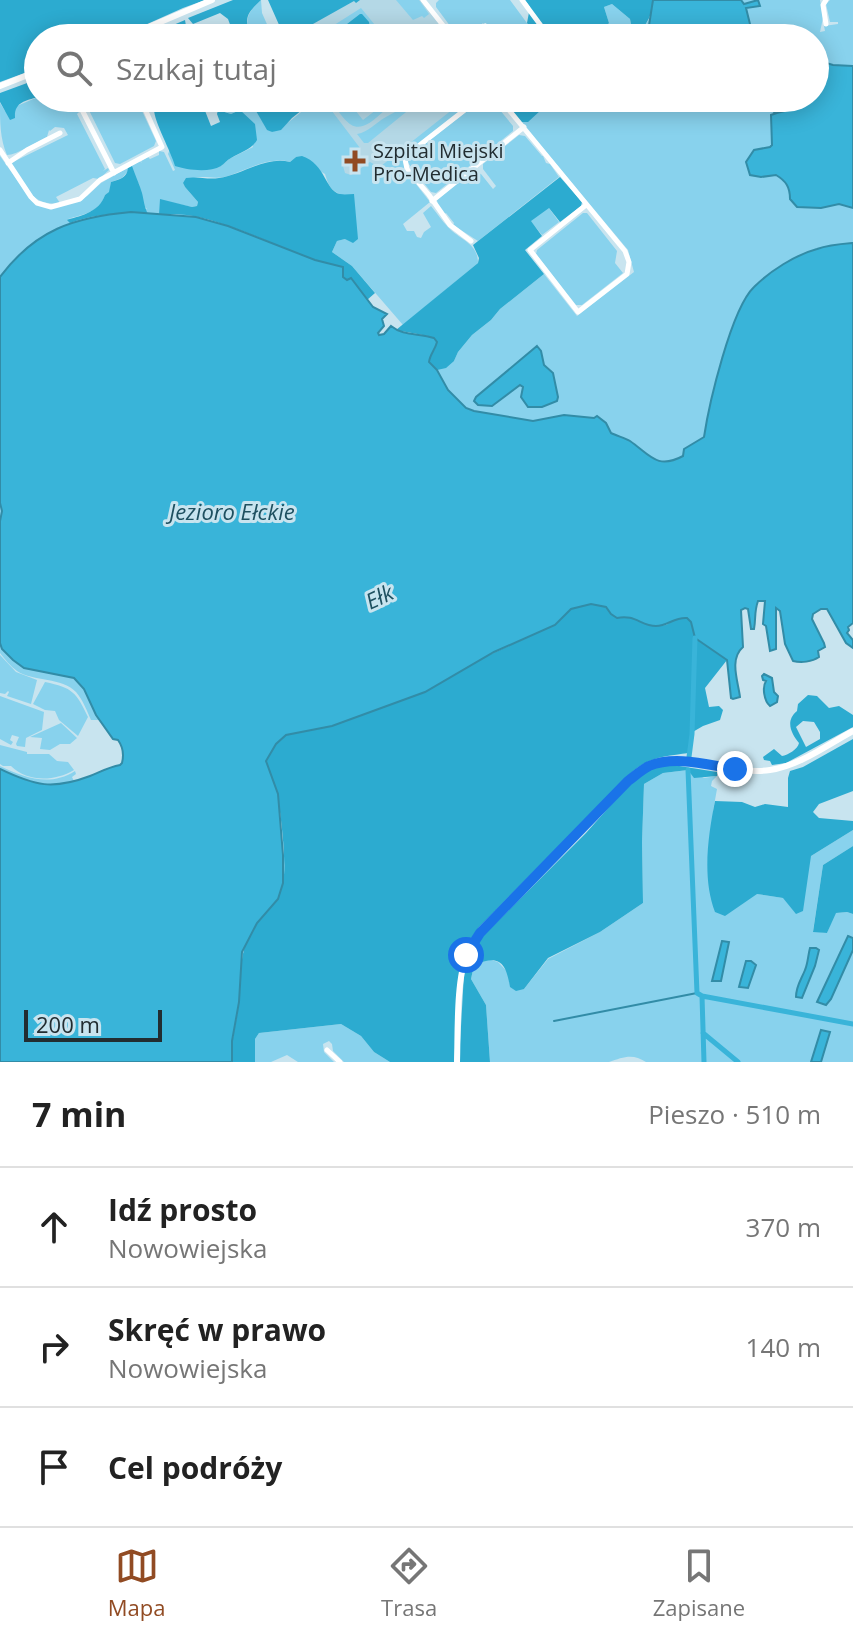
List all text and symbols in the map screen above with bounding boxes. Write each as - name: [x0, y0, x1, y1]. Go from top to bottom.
- search box: [24, 24, 829, 112]
- icon: search: [52, 46, 96, 90]
- text: Szukaj tutaj: [116, 48, 277, 89]
- place label: Szpital Miejski Pro-Medica: [373, 137, 504, 187]
- marker: Szpital Miejski Pro-Medica: [344, 150, 366, 172]
- water label: Jezioro Ełckie: [165, 496, 295, 526]
- water label: Ełk: [360, 576, 399, 615]
- route end: [717, 751, 753, 787]
- route start: [448, 937, 484, 973]
- scale bar: [24, 1006, 162, 1042]
- text: 200 m: [36, 1009, 100, 1039]
- text: 7 min: [32, 1091, 126, 1137]
- text: Pieszo · 510 m: [648, 1096, 821, 1132]
- text: Idź prosto: [108, 1189, 257, 1230]
- icon: ahead: [32, 1205, 76, 1249]
- text: 370 m: [746, 1209, 821, 1245]
- text: Nowowiejska: [108, 1230, 267, 1266]
- text: Skręć w prawo: [108, 1309, 326, 1350]
- icon: right: [32, 1325, 76, 1369]
- text: 140 m: [746, 1329, 821, 1365]
- text: Nowowiejska: [108, 1350, 267, 1386]
- icon: arrive: [32, 1445, 76, 1489]
- text: Cel podróży: [108, 1447, 282, 1488]
- tab: Mapa: [108, 1544, 166, 1622]
- tab: Trasa: [381, 1544, 437, 1622]
- tab: Zapisane: [653, 1544, 745, 1622]

